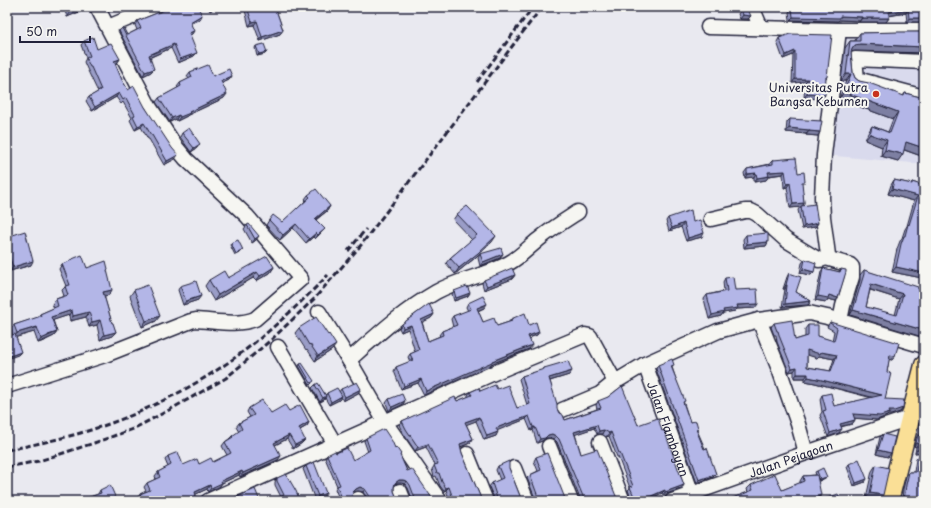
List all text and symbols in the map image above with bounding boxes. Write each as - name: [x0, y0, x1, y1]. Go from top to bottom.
- scale bar: [20, 18, 90, 44]
- text: 50 m: [26, 22, 57, 40]
- place label: Universitas Putra Bangsa Kebumen: [768, 78, 869, 110]
- marker: Universitas Putra Bangsa Kebumen: [871, 89, 881, 99]
- street label: Jalan Flamboyan: [643, 379, 694, 479]
- street label: Jalan Pejagoan: [746, 436, 835, 482]

